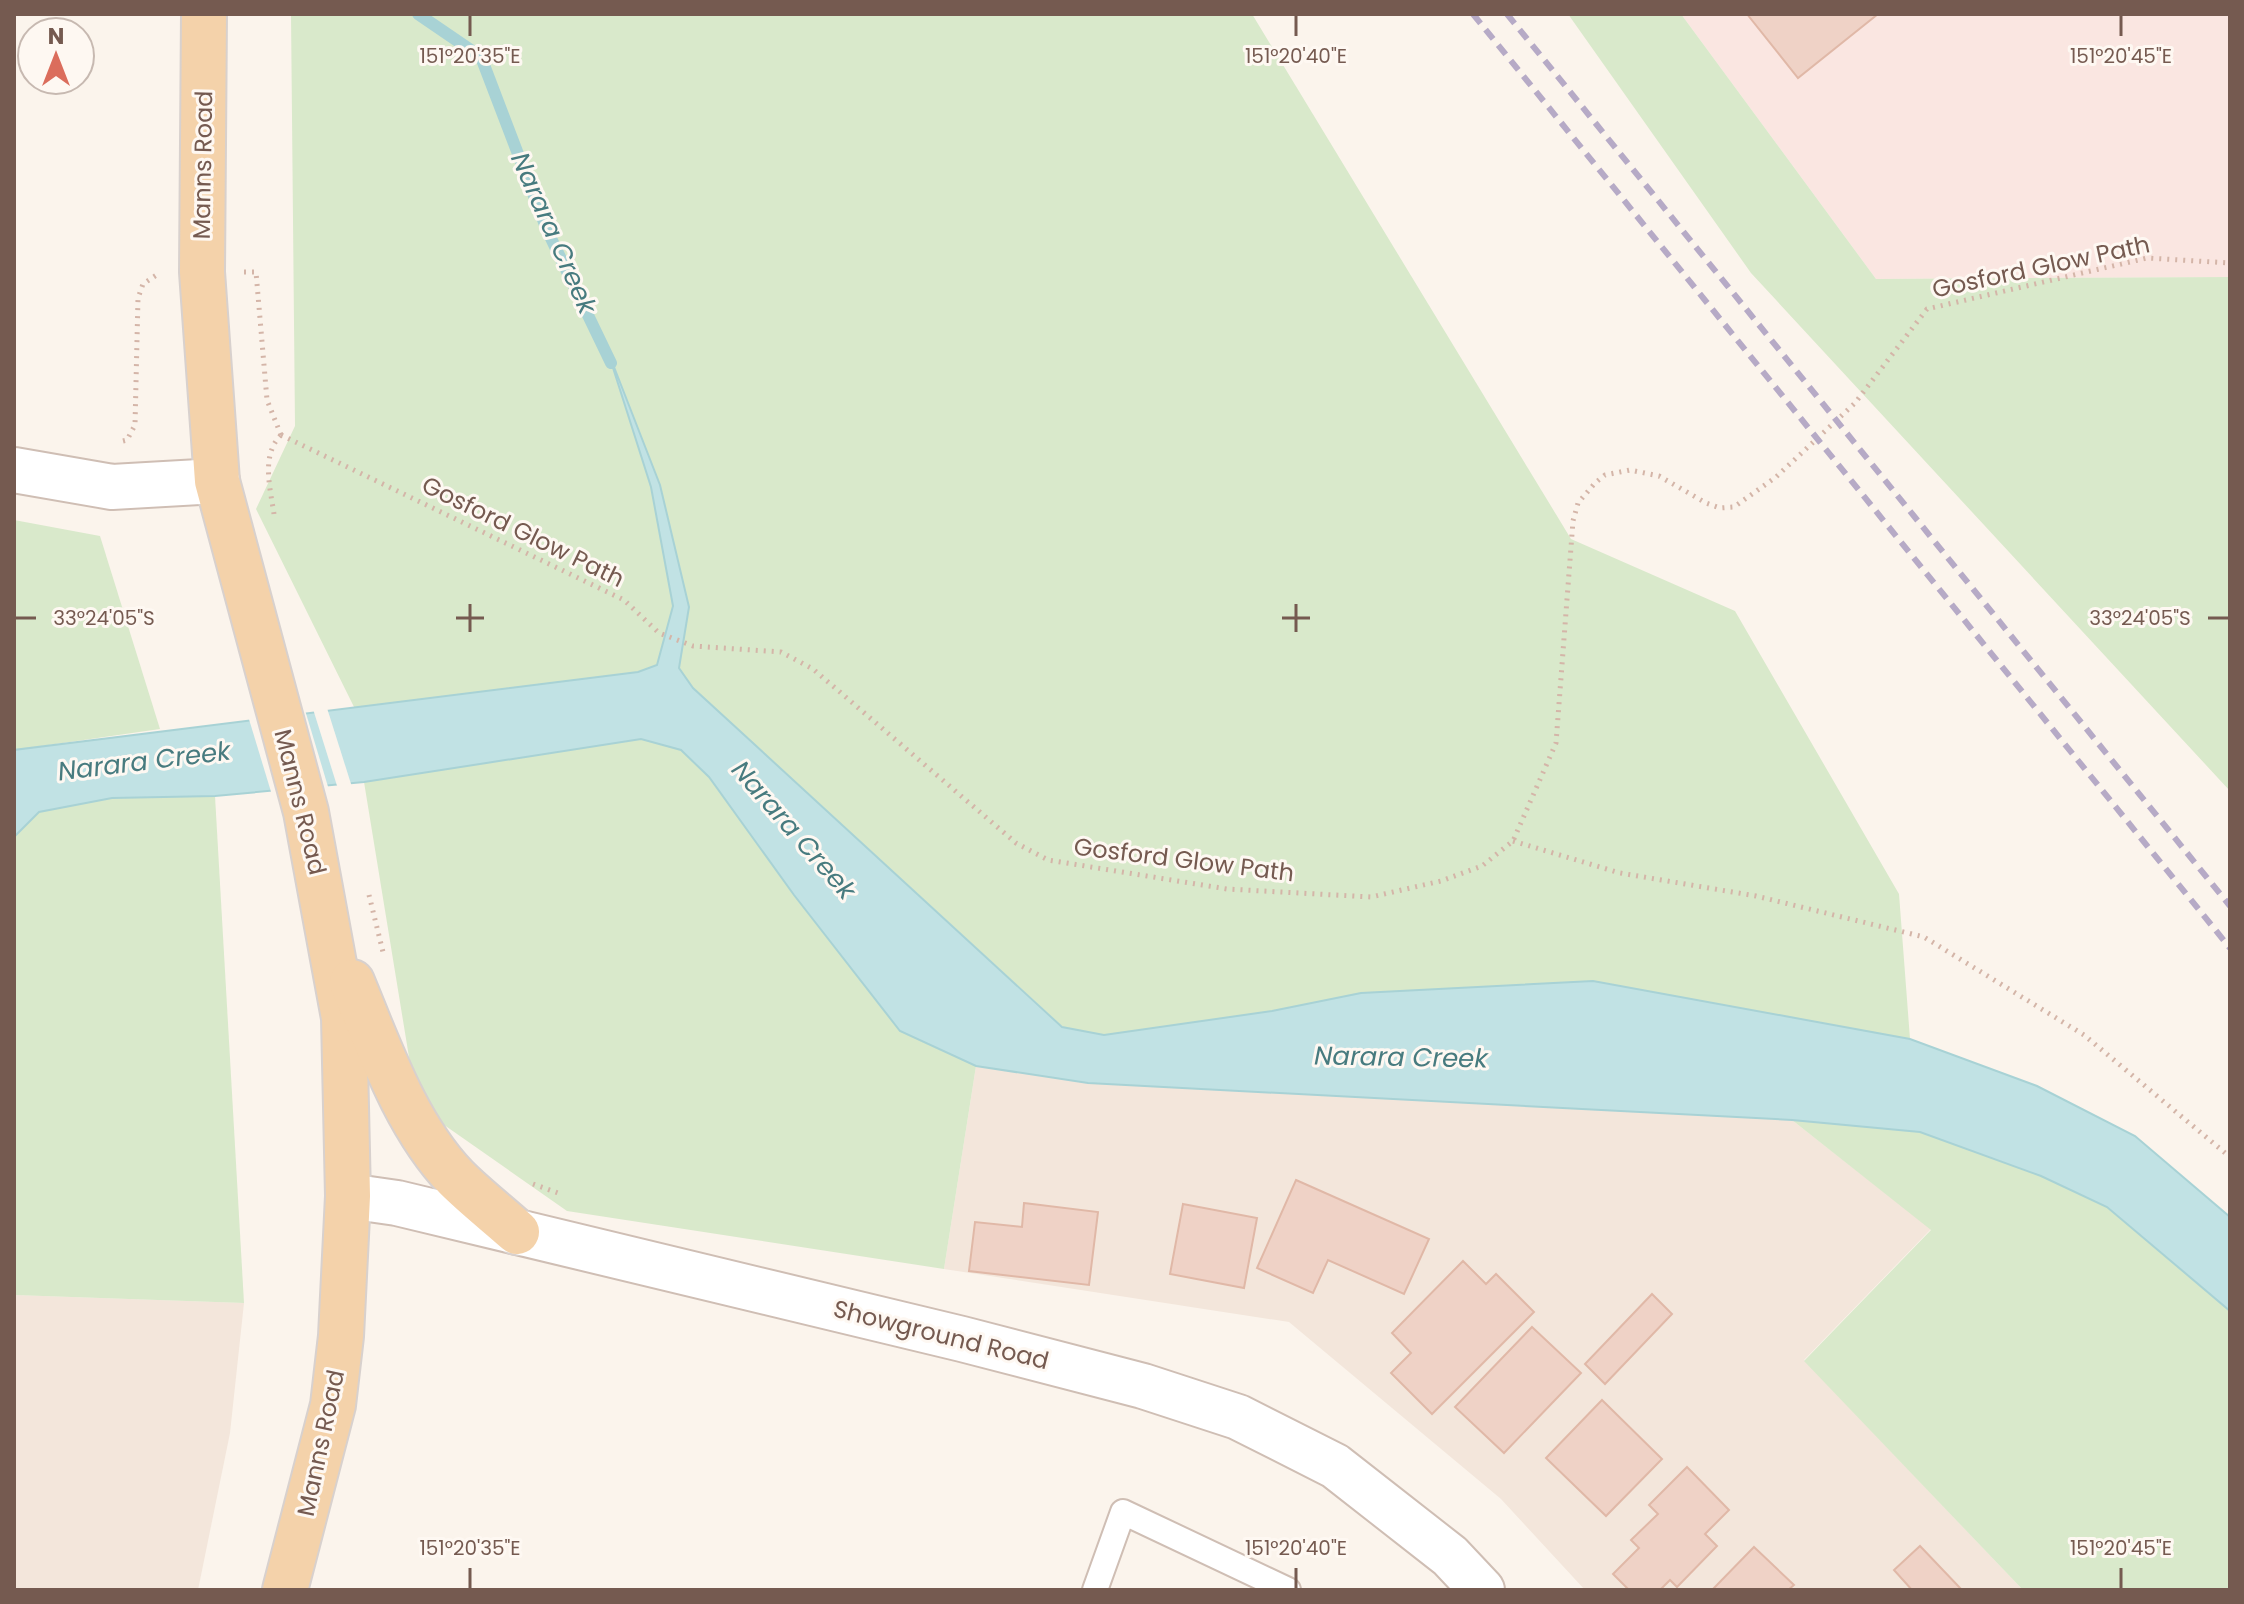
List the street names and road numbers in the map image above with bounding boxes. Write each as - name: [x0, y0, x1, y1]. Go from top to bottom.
- street label: Manns Road: [185, 90, 220, 240]
- street label: Gosford Glow Path: [1929, 227, 2153, 306]
- street label: Gosford Glow Path: [416, 468, 630, 595]
- street label: Manns Road: [266, 726, 335, 878]
- street label: Gosford Glow Path: [1072, 830, 1296, 889]
- street label: Showground Road: [830, 1292, 1052, 1377]
- street label: Manns Road: [289, 1367, 352, 1519]

